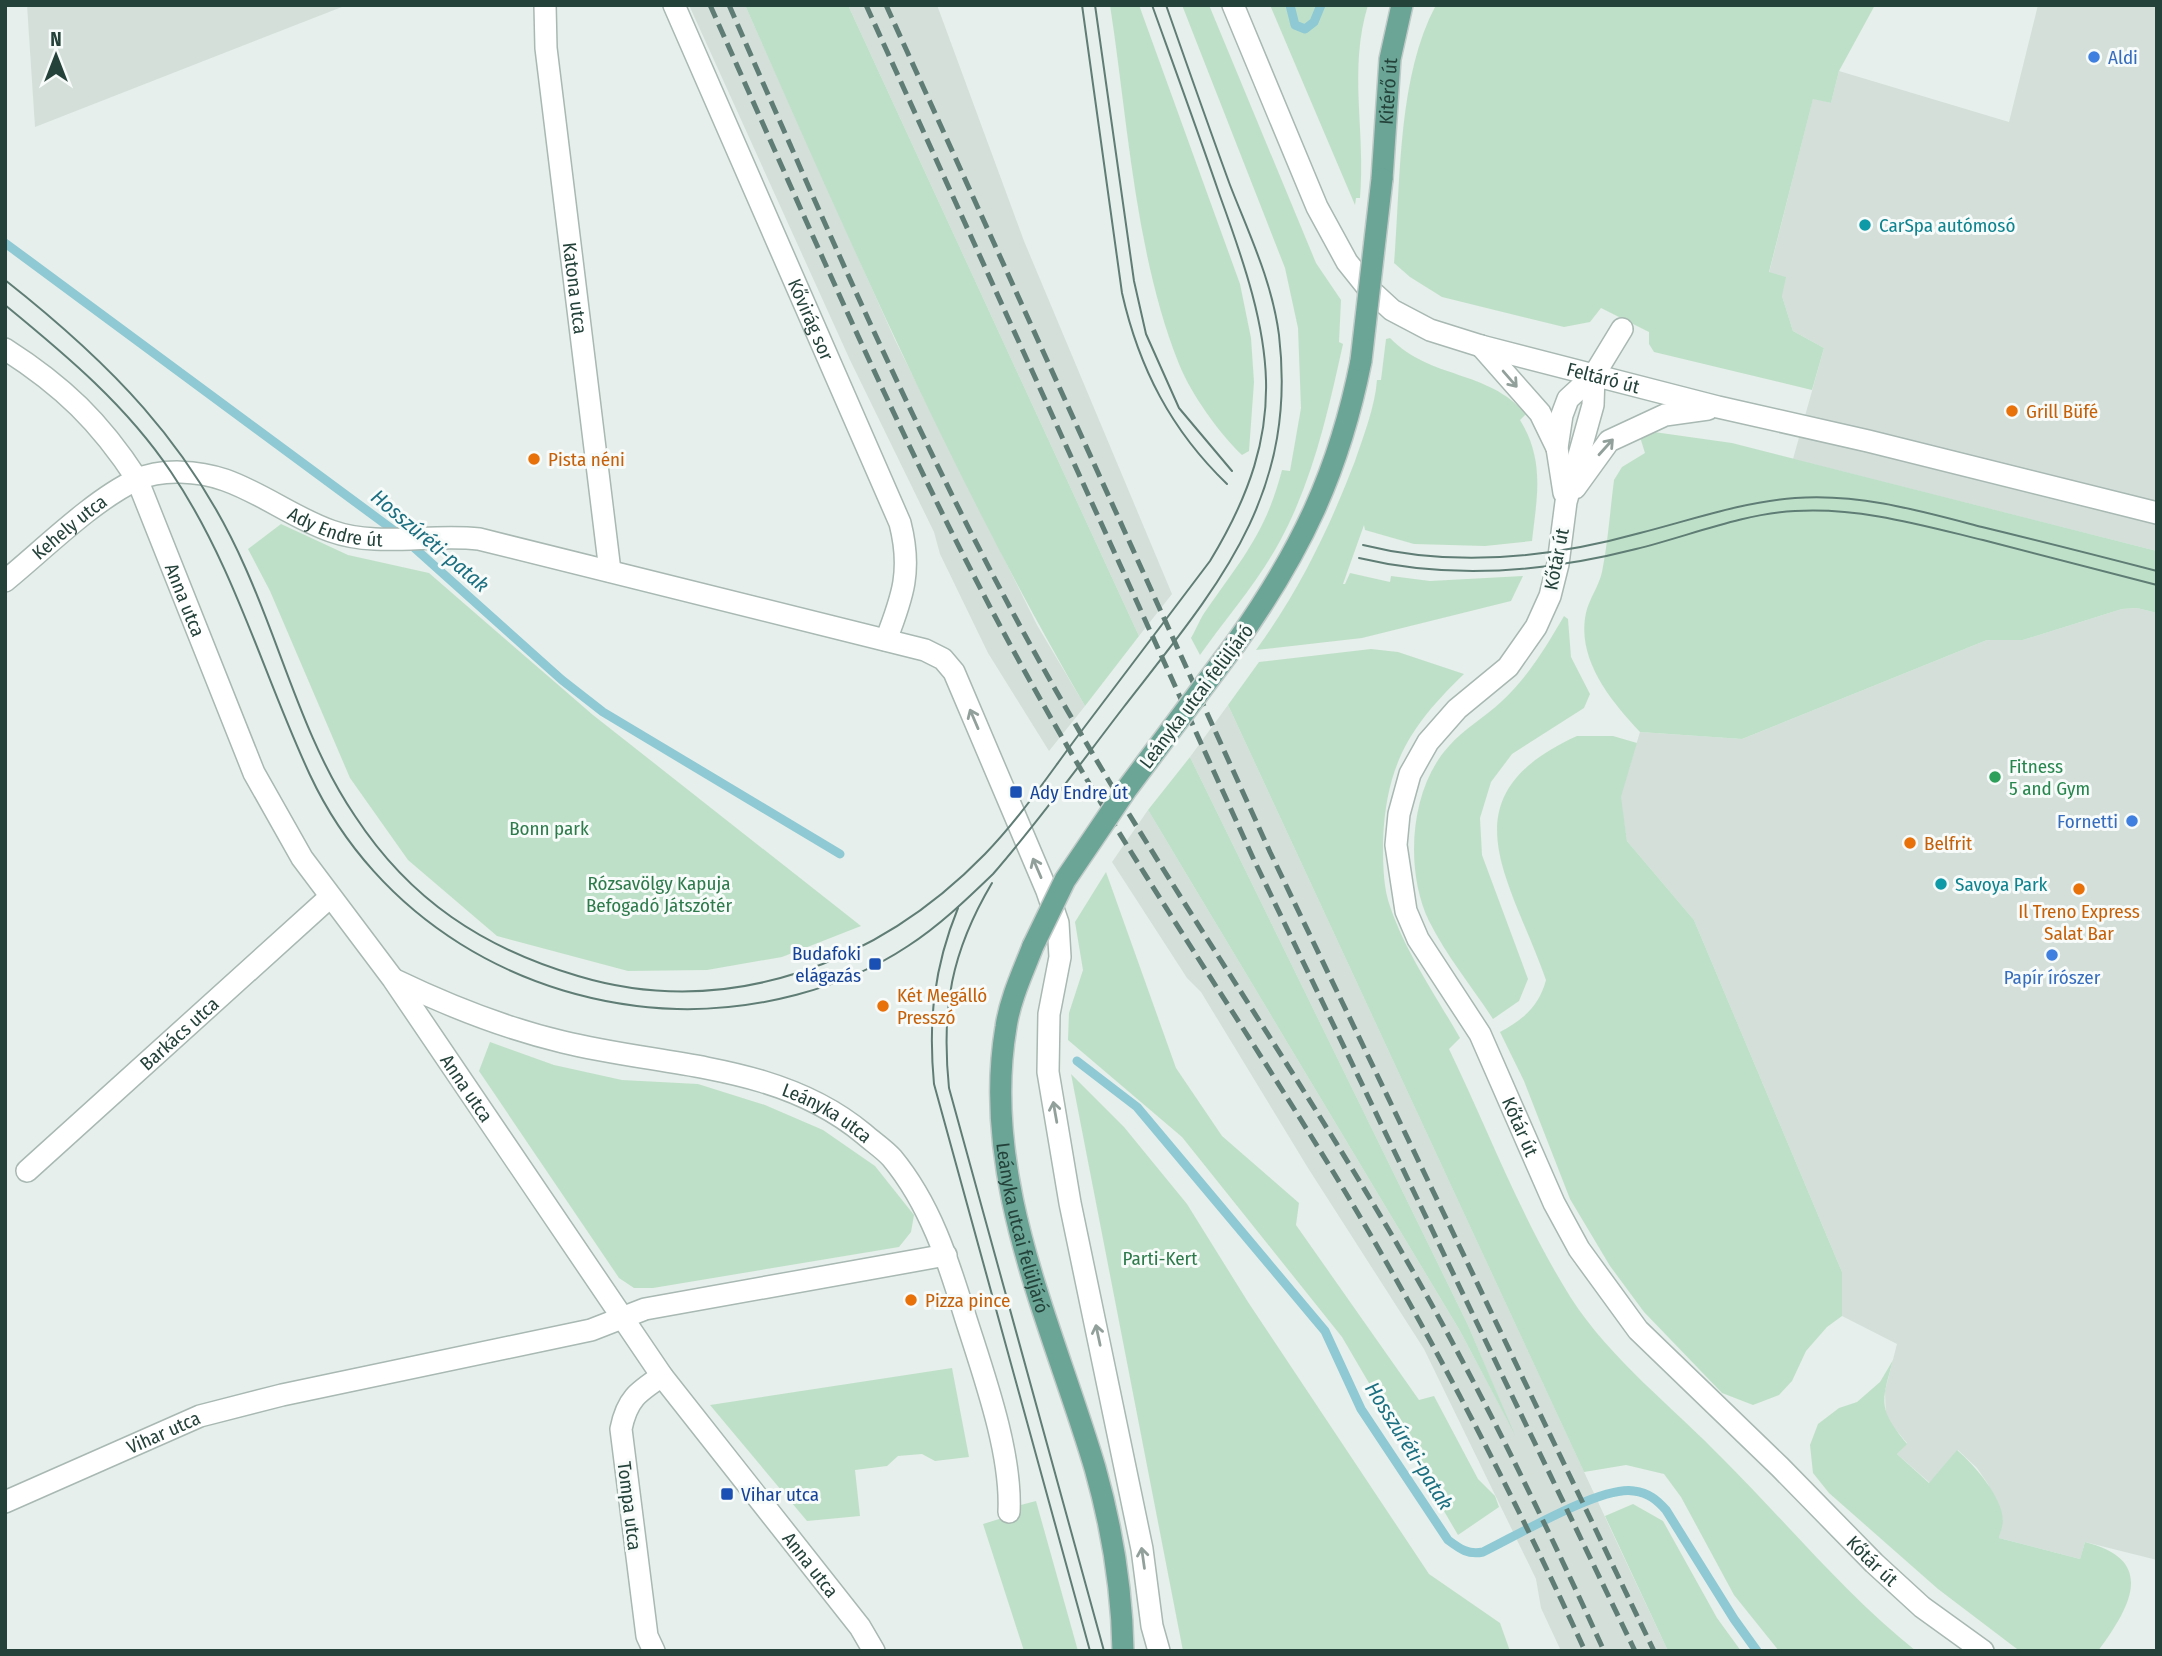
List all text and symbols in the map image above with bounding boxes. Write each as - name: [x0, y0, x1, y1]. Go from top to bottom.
- north arrow: [21, 21, 91, 91]
- text: N: [50, 28, 62, 51]
- place label: Aldi: [2108, 46, 2138, 69]
- marker: Aldi: [2086, 49, 2102, 65]
- street label: Kitérő út: [1375, 56, 1402, 125]
- place label: CarSpa autómosó: [1879, 214, 2015, 237]
- marker: CarSpa autómosó: [1857, 217, 1873, 233]
- street label: Katona utca: [558, 241, 592, 335]
- street label: Kővirág sor: [783, 275, 839, 364]
- street label: Feltáró út: [1564, 358, 1643, 399]
- one-way arrow: [1502, 370, 1518, 388]
- place label: Grill Büfé: [2026, 400, 2098, 423]
- marker: Grill Büfé: [2004, 403, 2020, 419]
- one-way arrow: [1598, 438, 1614, 456]
- place label: Pista néni: [548, 448, 625, 471]
- marker: Pista néni: [526, 451, 542, 467]
- water label: Hosszúréti-patak: [366, 484, 494, 598]
- street label: Kehely utca: [28, 490, 111, 565]
- street label: Ady Endre út: [284, 502, 384, 551]
- street label: Kőtár út: [1539, 525, 1574, 592]
- street label: Anna utca: [160, 560, 210, 640]
- street label: Leányka utcai felüljáró: [1135, 620, 1258, 773]
- one-way arrow: [967, 708, 980, 730]
- place label: Fitness 5 and Gym: [2009, 755, 2090, 800]
- marker: Fitness 5 and Gym: [1987, 769, 2003, 785]
- place label: Ady Endre út: [1030, 781, 1129, 804]
- marker: Ady Endre út: [1008, 784, 1024, 800]
- place label: Fornetti: [2057, 810, 2118, 833]
- marker: Fornetti: [2124, 813, 2140, 829]
- park label: Bonn park: [509, 817, 589, 840]
- place label: Belfrit: [1924, 832, 1973, 855]
- marker: Belfrit: [1902, 835, 1918, 851]
- one-way arrow: [1030, 858, 1043, 879]
- park label: Rózsavölgy Kapuja Befogadó Játszótér: [586, 872, 732, 917]
- place label: Savoya Park: [1955, 873, 2048, 896]
- marker: Savoya Park: [1933, 876, 1949, 892]
- marker: Il Treno Express Salat Bar: [2071, 881, 2087, 897]
- place label: Il Treno Express Salat Bar: [2018, 900, 2140, 945]
- place label: Budafoki elágazás: [792, 942, 861, 987]
- marker: Papír írószer: [2044, 947, 2060, 963]
- marker: Budafoki elágazás: [867, 956, 883, 972]
- place label: Papír írószer: [2004, 966, 2101, 989]
- place label: Két Megálló Presszó: [897, 984, 987, 1029]
- street label: Barkács utca: [135, 992, 223, 1075]
- marker: Két Megálló Presszó: [875, 998, 891, 1014]
- street label: Anna utca: [435, 1050, 498, 1127]
- street label: Leányka utca: [779, 1078, 877, 1148]
- street label: Kőtár út: [1497, 1093, 1543, 1161]
- one-way arrow: [1048, 1101, 1061, 1124]
- street label: Leányka utcai felüljáró: [991, 1141, 1054, 1316]
- park label: Parti-Kert: [1123, 1247, 1198, 1270]
- place label: Pizza pince: [925, 1289, 1010, 1312]
- marker: Pizza pince: [903, 1292, 919, 1308]
- one-way arrow: [1090, 1324, 1104, 1347]
- water label: Hosszúréti-patak: [1359, 1377, 1459, 1515]
- street label: Vihar utca: [123, 1406, 204, 1459]
- street label: Tompa utca: [613, 1460, 646, 1552]
- place label: Vihar utca: [741, 1483, 819, 1506]
- marker: Vihar utca: [719, 1486, 735, 1502]
- street label: Anna utca: [777, 1528, 843, 1602]
- street label: Kőtár út: [1842, 1531, 1903, 1592]
- one-way arrow: [1136, 1547, 1149, 1570]

